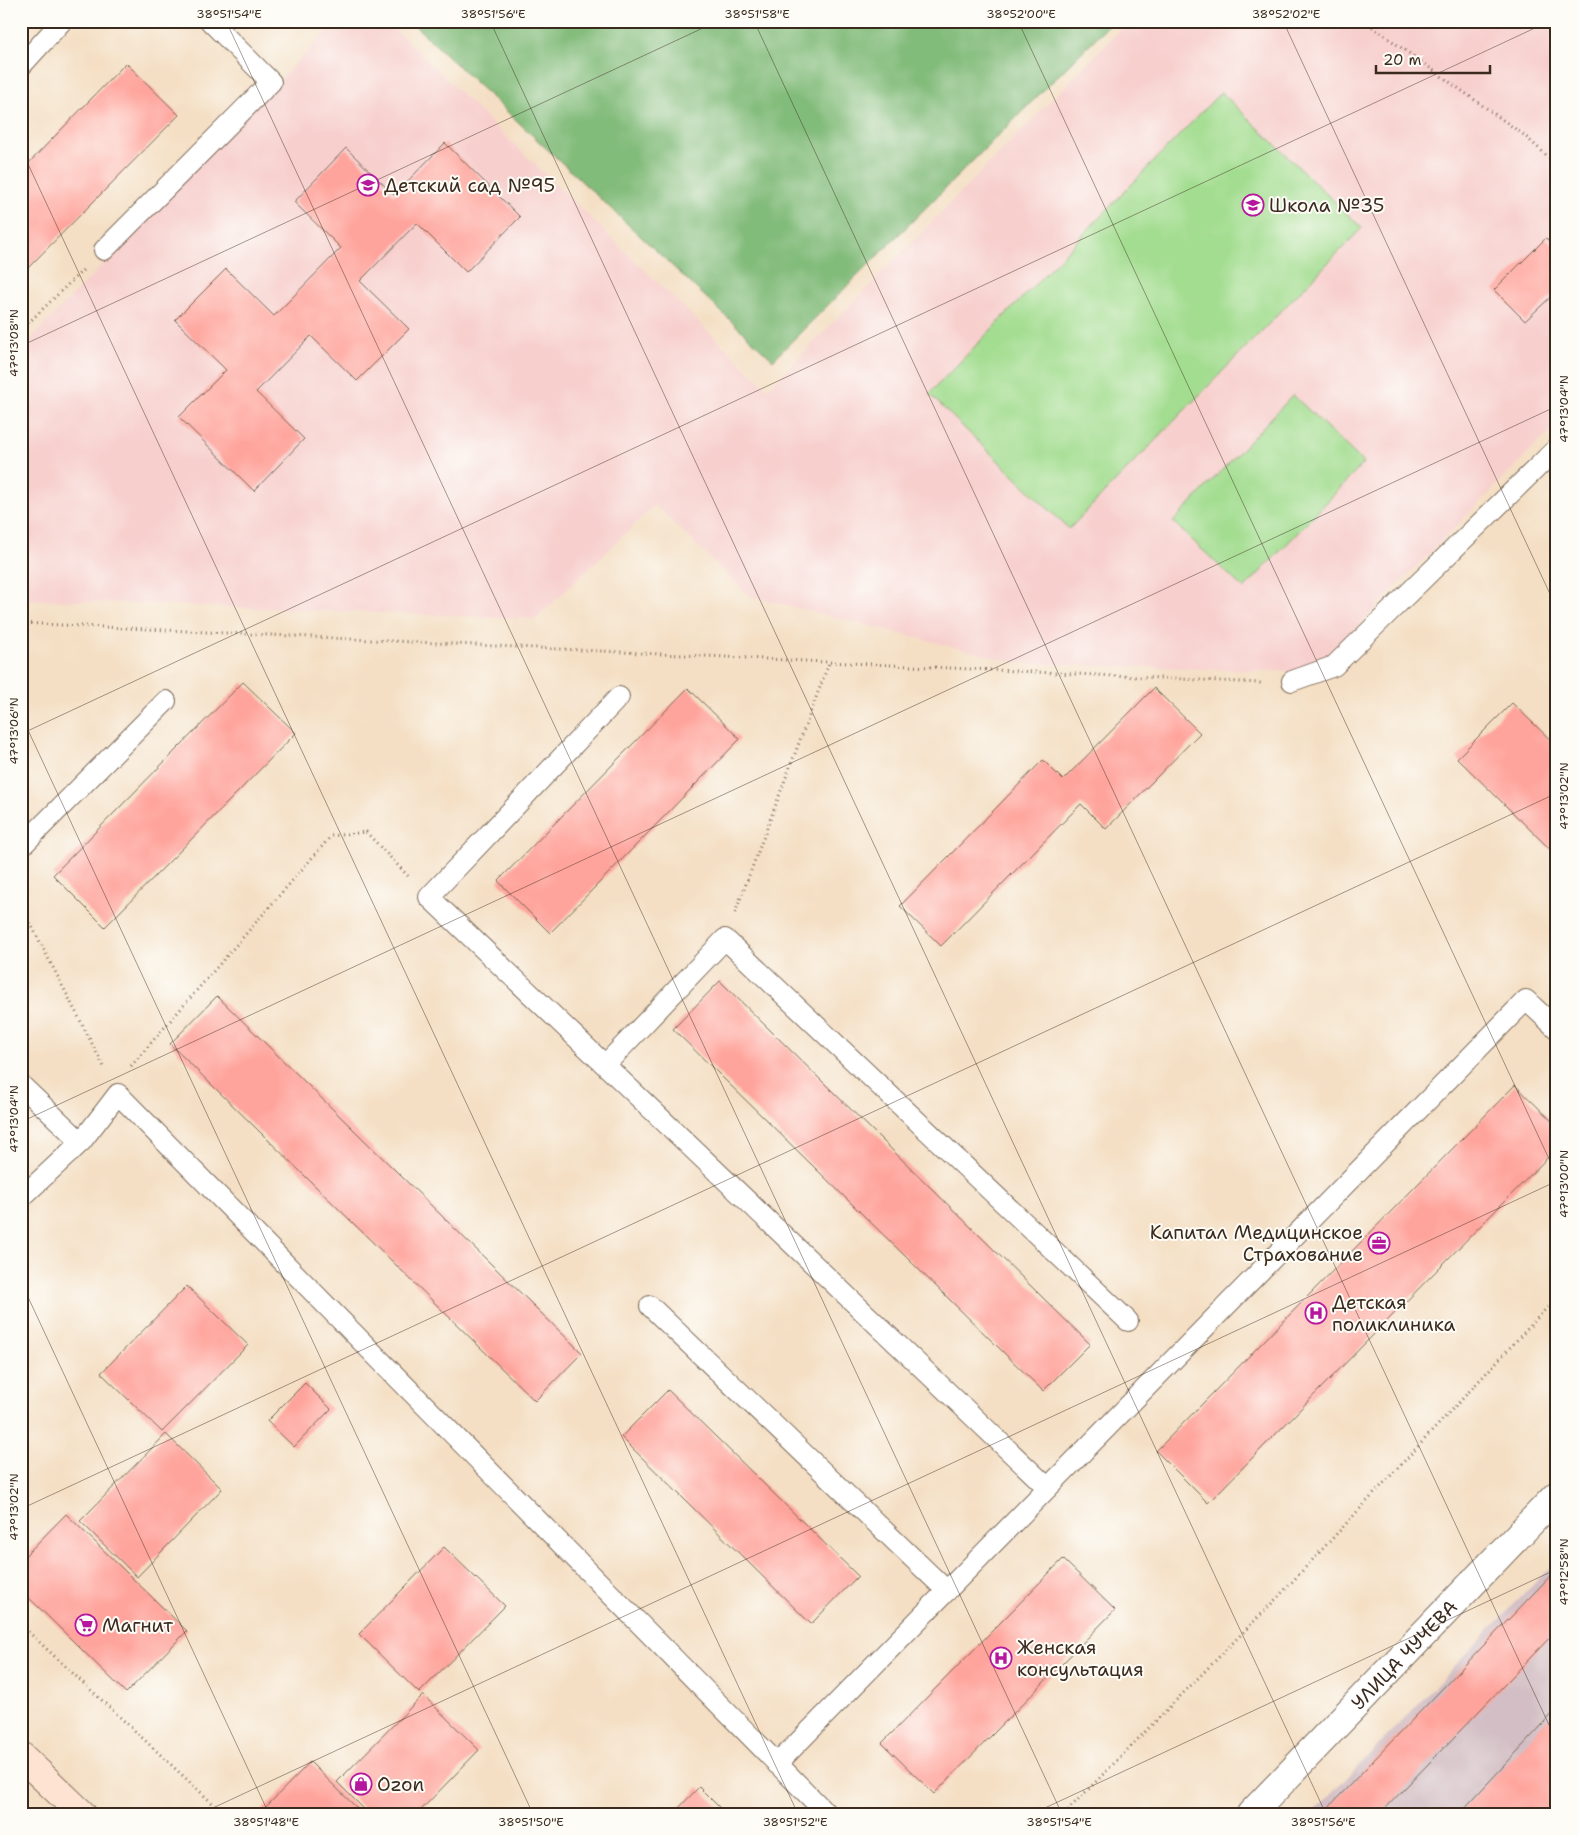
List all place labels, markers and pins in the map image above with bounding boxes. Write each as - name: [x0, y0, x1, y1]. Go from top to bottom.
- school or university icon: Детский сад №95: [356, 173, 380, 197]
- place label: Детский сад №95: [384, 173, 555, 198]
- school or university icon: Школа №35: [1241, 193, 1265, 217]
- place label: Школа №35: [1269, 193, 1384, 218]
- place label: Капитал Медицинское Страхование: [1150, 1220, 1363, 1267]
- office icon: Капитал Медицинское Страхование: [1367, 1231, 1391, 1255]
- place label: Детская поликлиника: [1332, 1290, 1455, 1337]
- hospital icon: Детская поликлиника: [1304, 1301, 1328, 1325]
- supermarket icon: Магнит: [74, 1613, 98, 1637]
- place label: Магнит: [102, 1613, 173, 1638]
- place label: Женская консультация: [1017, 1635, 1144, 1682]
- hospital icon: Женская консультация: [989, 1646, 1013, 1670]
- shop icon: Ozon: [349, 1772, 373, 1796]
- place label: Ozon: [377, 1772, 424, 1797]

